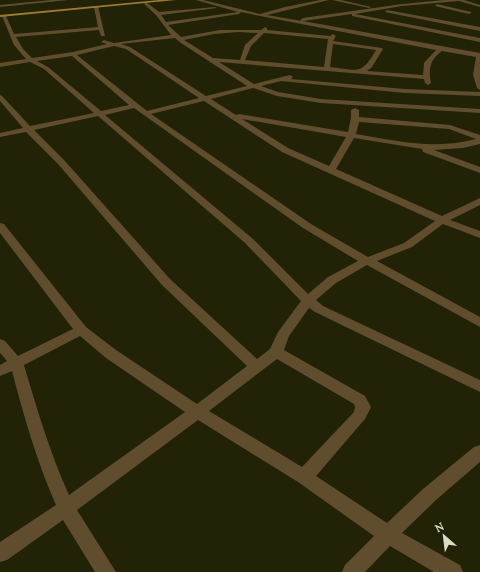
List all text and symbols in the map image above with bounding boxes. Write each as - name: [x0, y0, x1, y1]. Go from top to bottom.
- north arrow: [424, 516, 464, 556]
- text: N: [432, 519, 447, 535]

